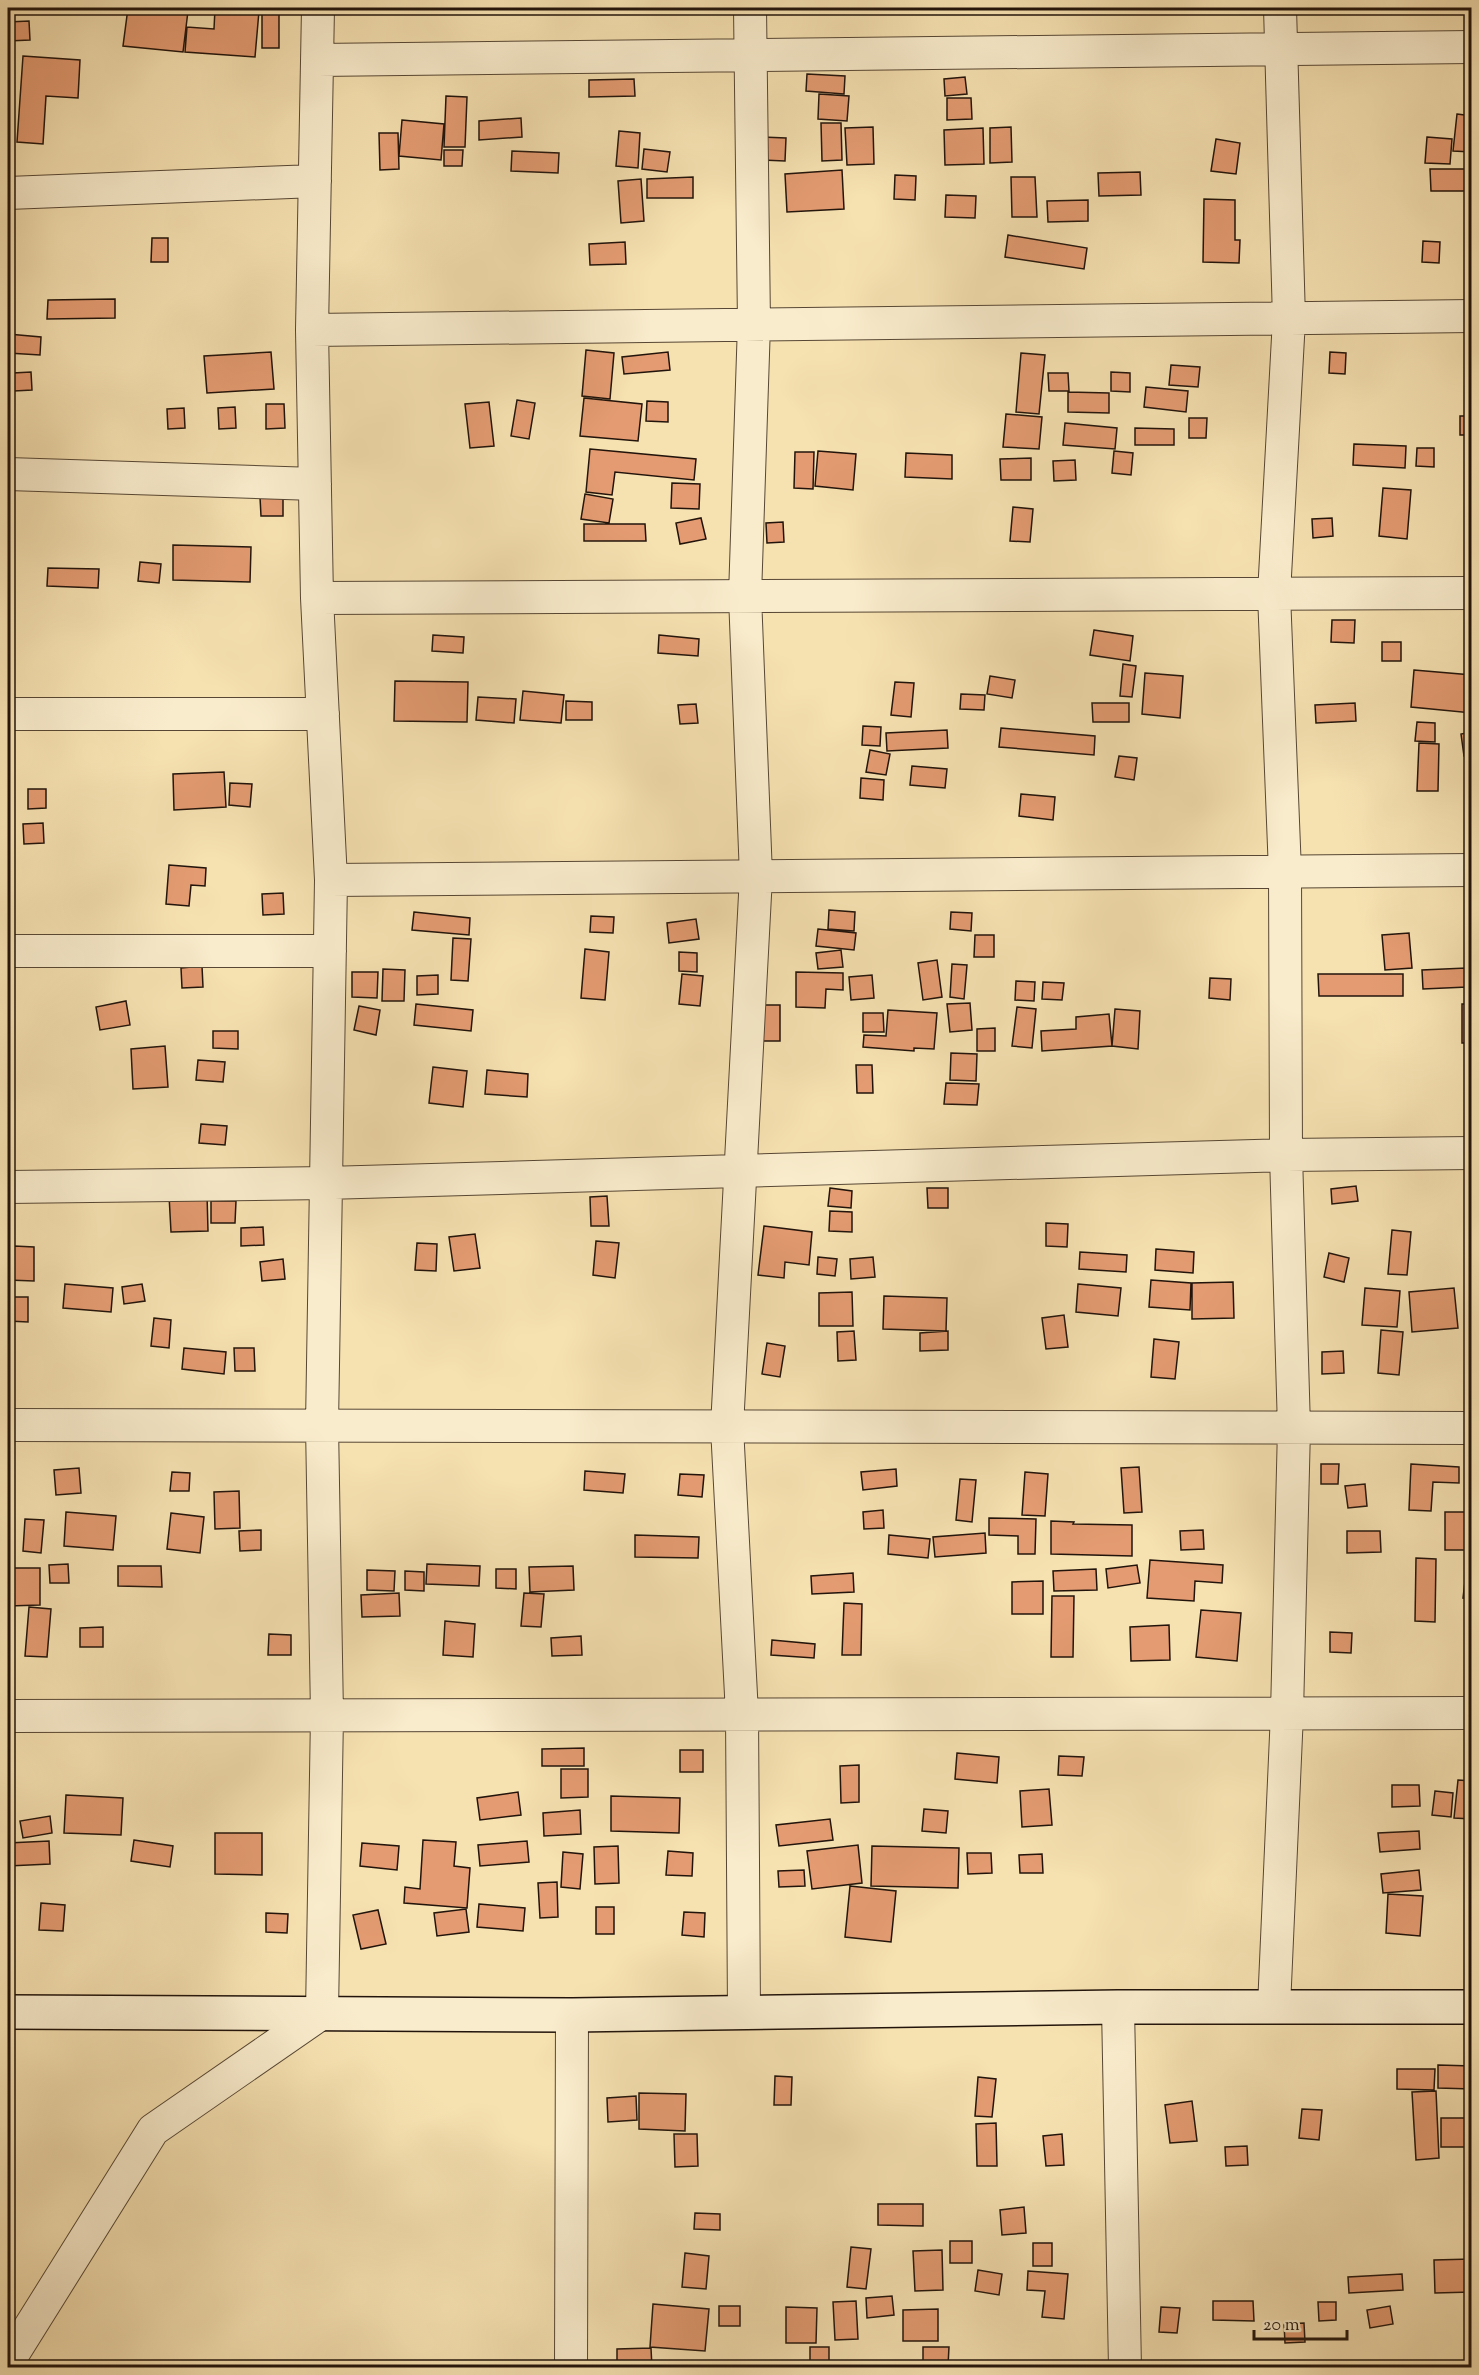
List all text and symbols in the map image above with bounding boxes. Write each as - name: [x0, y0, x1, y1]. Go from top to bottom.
- scale bar: [1254, 2303, 1347, 2341]
- text: 20 m: [1263, 2313, 1300, 2339]

